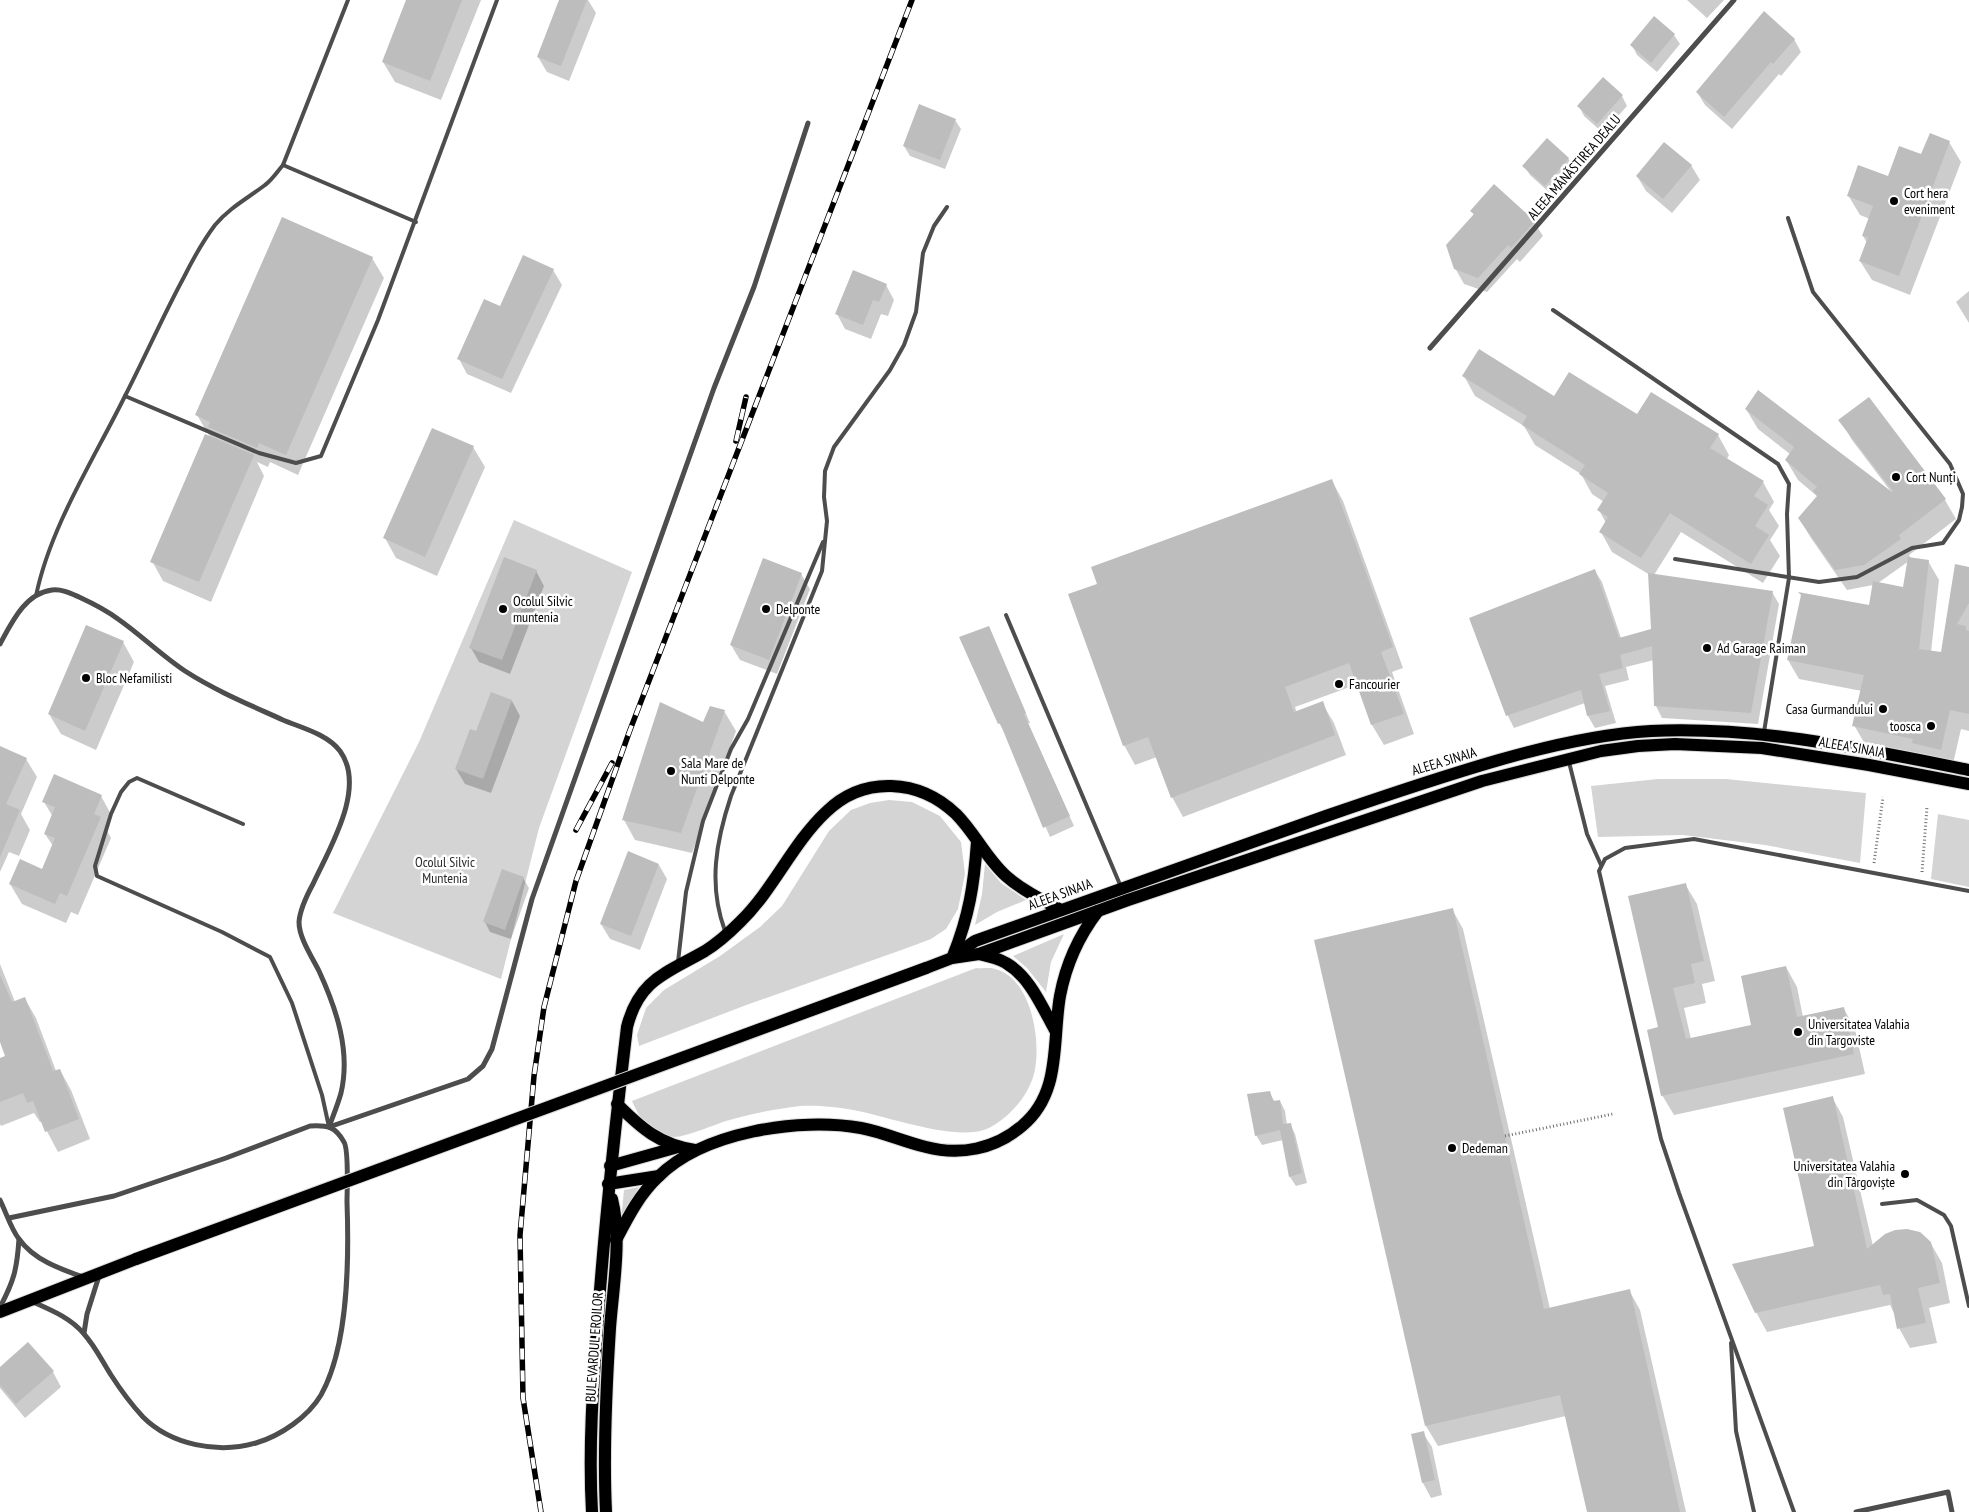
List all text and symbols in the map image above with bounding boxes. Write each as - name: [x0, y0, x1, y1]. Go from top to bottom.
- street label: ALEEA MĂNĂSTIREA DEALU: [1523, 111, 1625, 223]
- place label: Cort hera eveniment: [1904, 184, 1955, 218]
- marker: Cort hera eveniment: [1888, 195, 1900, 207]
- place label: Cort Nunți: [1906, 468, 1956, 486]
- marker: Cort Nunți: [1890, 471, 1902, 483]
- place label: Ocolul Silvic muntenia: [513, 592, 573, 626]
- place label: Delponte: [776, 600, 820, 618]
- marker: Ocolul Silvic muntenia: [497, 603, 509, 615]
- marker: Delponte: [760, 603, 772, 615]
- place label: Ad Garage Raiman: [1717, 639, 1806, 657]
- marker: Ad Garage Raiman: [1701, 642, 1713, 654]
- place label: Bloc Nefamilisti: [96, 669, 172, 687]
- marker: Bloc Nefamilisti: [80, 672, 92, 684]
- place label: Fancourier: [1349, 675, 1400, 693]
- marker: Fancourier: [1333, 678, 1345, 690]
- place label: Casa Gurmandului: [1786, 700, 1873, 718]
- marker: Casa Gurmandului: [1877, 703, 1889, 715]
- place label: toosca: [1890, 717, 1921, 735]
- marker: toosca: [1925, 720, 1937, 732]
- street label: ALEEA SINAIA: [1818, 732, 1887, 762]
- street label: ALEEA SINAIA: [1409, 743, 1479, 779]
- place label: Sala Mare de Nunti Delponte: [681, 754, 755, 788]
- marker: Sala Mare de Nunti Delponte: [665, 765, 677, 777]
- park label: Ocolul Silvic Muntenia: [415, 853, 475, 887]
- street label: ALEEA SINAIA: [1026, 874, 1095, 914]
- place label: Universitatea Valahia din Targoviste: [1808, 1015, 1910, 1049]
- marker: Universitatea Valahia din Targoviste: [1792, 1026, 1804, 1038]
- place label: Dedeman: [1462, 1139, 1508, 1157]
- marker: Dedeman: [1446, 1142, 1458, 1154]
- place label: Universitatea Valahia din Târgoviște: [1793, 1157, 1895, 1191]
- marker: Universitatea Valahia din Târgoviște: [1899, 1168, 1911, 1180]
- street label: BULEVARDUL EROILOR: [581, 1291, 607, 1403]

